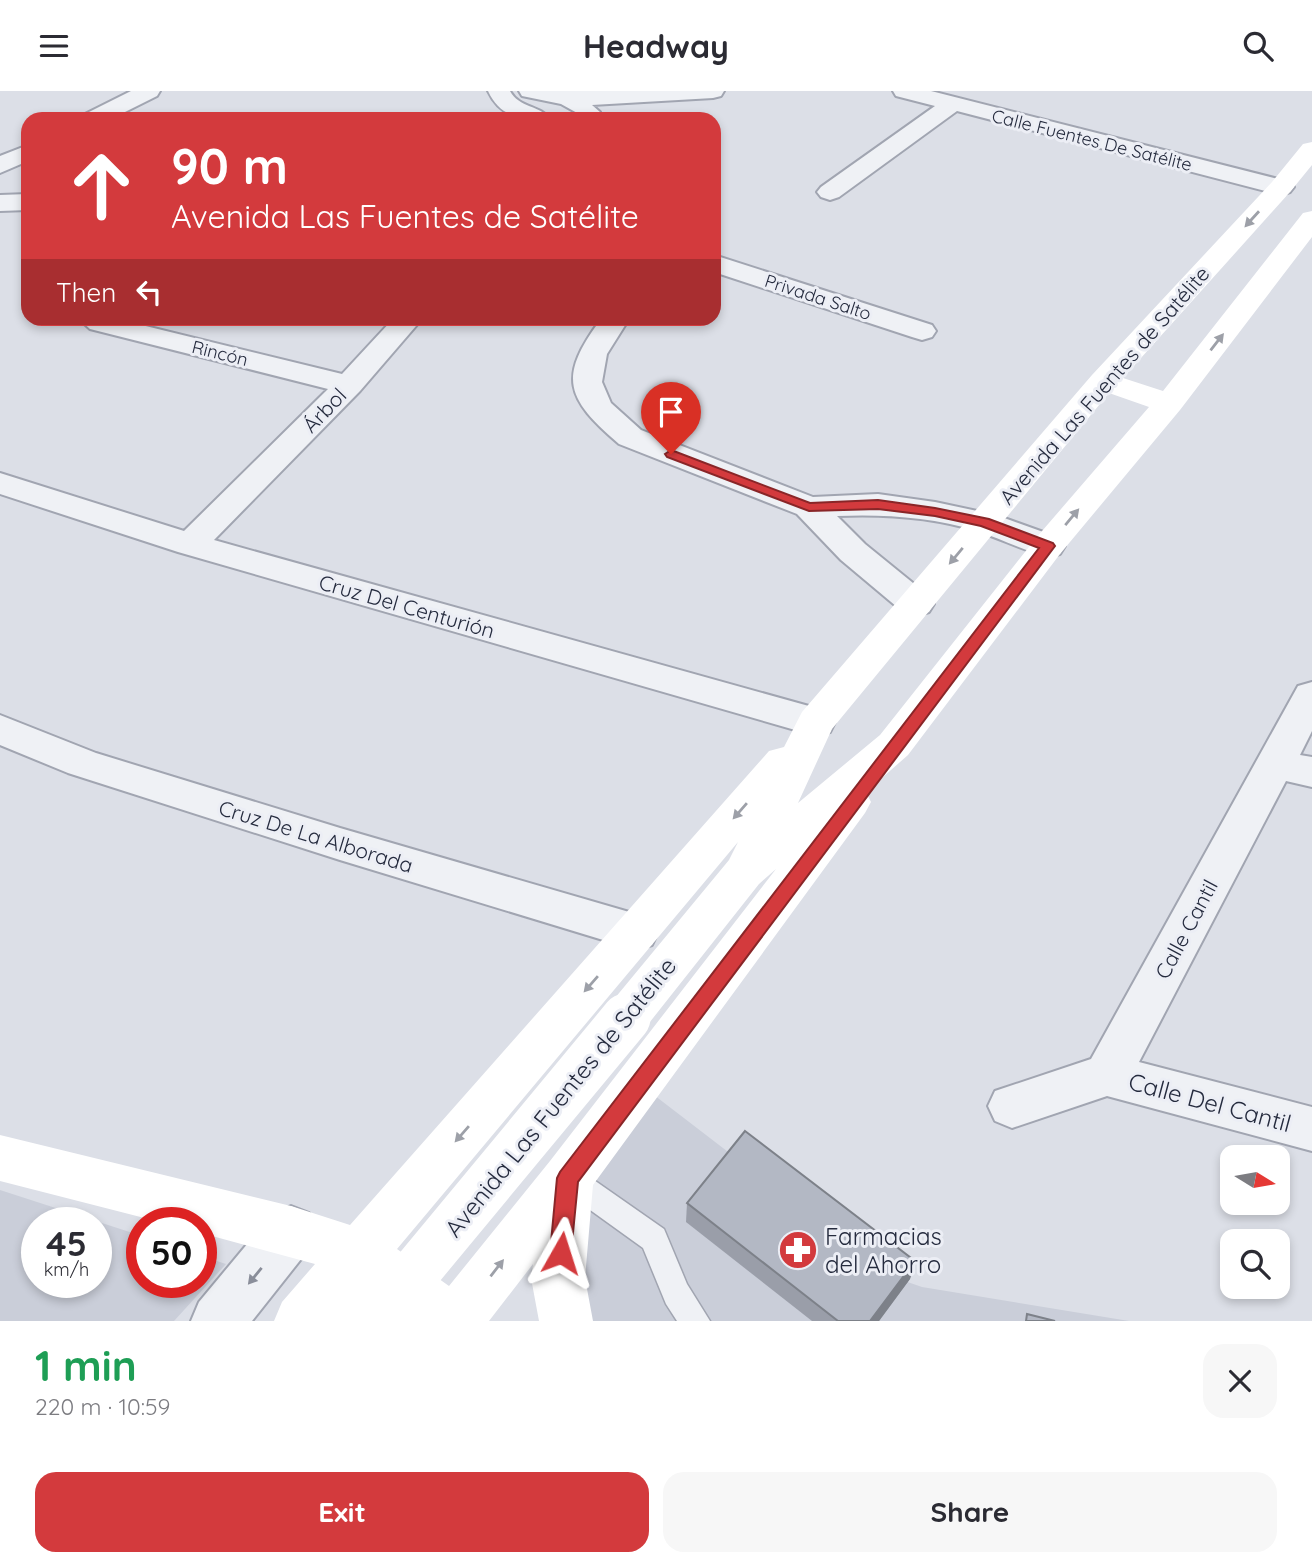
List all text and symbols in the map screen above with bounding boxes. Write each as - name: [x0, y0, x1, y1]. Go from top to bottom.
- text: Headway: [583, 26, 729, 66]
- icon: menu: [35, 27, 73, 65]
- icon: search: [1239, 27, 1277, 65]
- street label: Calle Fuentes De Satélite: [989, 104, 1195, 176]
- text: 90 m: [171, 135, 288, 196]
- icon: ahead: [56, 140, 147, 231]
- text: Avenida Las Fuentes de Satélite: [171, 196, 639, 236]
- one-way arrow: [1244, 210, 1260, 227]
- street label: Avenida Las Fuentes de Satélite: [993, 261, 1215, 509]
- street label: Privada Salto: [762, 269, 874, 325]
- icon: left: [130, 273, 168, 311]
- text: Then: [56, 276, 116, 309]
- one-way arrow: [1209, 333, 1224, 351]
- street label: Rincón: [190, 335, 250, 371]
- street label: Árbol: [297, 382, 351, 438]
- pin: [641, 382, 701, 454]
- icon: arrive: [652, 393, 690, 431]
- one-way arrow: [1064, 509, 1079, 526]
- one-way arrow: [949, 547, 964, 564]
- street label: Cruz Del Centurión: [316, 569, 498, 643]
- street label: Cruz De La Alborada: [216, 794, 416, 878]
- one-way arrow: [733, 803, 748, 820]
- street label: Calle Cantil: [1149, 875, 1223, 983]
- street label: Avenida Las Fuentes de Satélite: [438, 951, 682, 1243]
- one-way arrow: [583, 975, 599, 993]
- street label: Calle Del Cantil: [1125, 1066, 1295, 1138]
- one-way arrow: [454, 1125, 470, 1143]
- north arrow: [1220, 1145, 1290, 1215]
- map controls: [1220, 1145, 1290, 1299]
- speed limit sign: 50: [126, 1207, 217, 1298]
- position arrow: [524, 1216, 598, 1290]
- text: 45: [46, 1221, 87, 1265]
- place label: Farmacias del Ahorro: [825, 1221, 942, 1279]
- pharmacy icon: Farmacias del Ahorro: [777, 1229, 819, 1271]
- button: search: [1220, 1229, 1290, 1299]
- text: km/h: [44, 1258, 89, 1281]
- one-way arrow: [490, 1259, 505, 1277]
- one-way arrow: [247, 1267, 262, 1285]
- text: 1 min: [35, 1339, 137, 1392]
- button: close: [1203, 1344, 1277, 1418]
- text: 220 m · 10:59: [35, 1392, 170, 1421]
- button: Exit: [35, 1472, 649, 1552]
- button: Share: [663, 1472, 1277, 1552]

